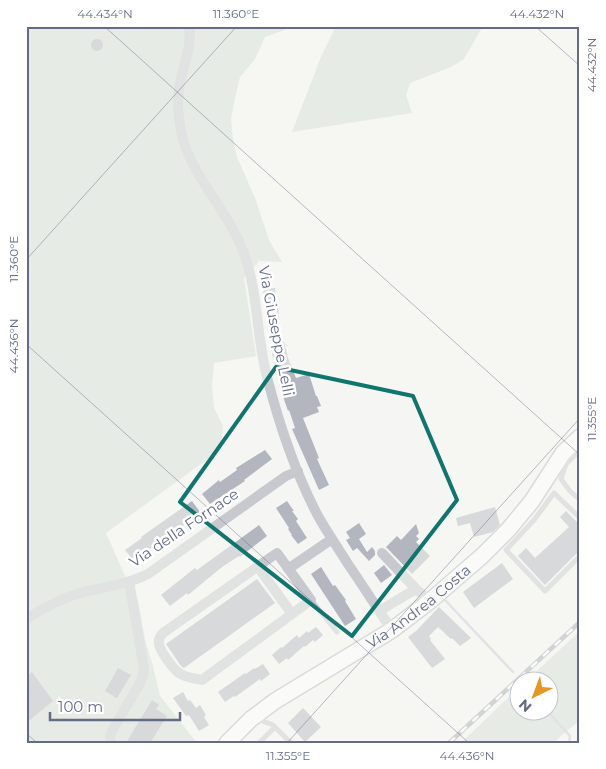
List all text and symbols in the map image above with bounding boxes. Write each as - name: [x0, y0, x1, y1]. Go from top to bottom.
- text: 44.434°N: [77, 6, 133, 21]
- text: 11.360°E: [213, 6, 259, 21]
- text: 44.432°N: [510, 6, 564, 21]
- text: 44.432°N: [584, 38, 599, 92]
- text: 11.360°E: [6, 236, 21, 282]
- street label: Via Giuseppe Lelli: [255, 264, 298, 398]
- text: 44.436°N: [6, 319, 21, 373]
- text: 11.355°E: [584, 397, 599, 441]
- street label: Via della Fornace: [125, 484, 242, 571]
- street label: Via Andrea Costa: [362, 560, 474, 652]
- north arrow: [508, 672, 558, 722]
- scale bar: [50, 689, 180, 721]
- text: N: [515, 695, 536, 716]
- text: 100 m: [58, 697, 103, 716]
- text: 11.355°E: [266, 748, 310, 763]
- text: 44.436°N: [440, 748, 494, 763]

